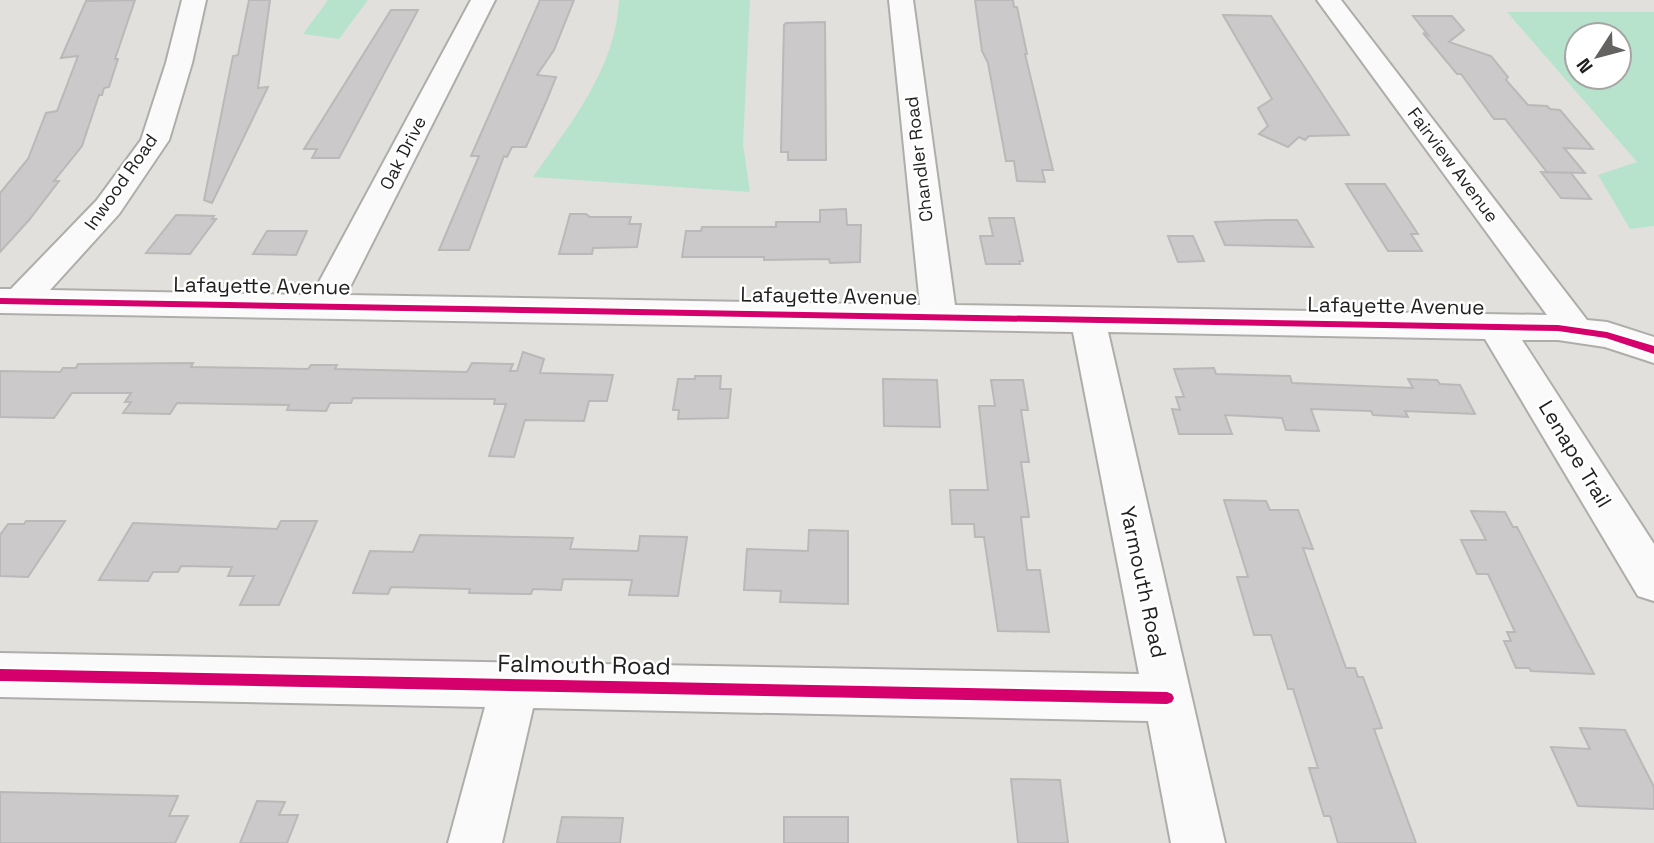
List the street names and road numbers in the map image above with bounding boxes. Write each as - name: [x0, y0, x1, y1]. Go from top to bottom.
- street label: Chandler Road: [899, 95, 938, 223]
- street label: Fairview Avenue: [1403, 103, 1504, 227]
- street label: Oak Drive: [374, 112, 431, 194]
- street label: Inwood Road: [79, 129, 162, 234]
- street label: Lafayette Avenue: [173, 270, 351, 301]
- street label: Lafayette Avenue: [740, 280, 918, 311]
- street label: Lafayette Avenue: [1307, 290, 1485, 321]
- street label: Lenape Trail: [1533, 395, 1618, 512]
- street label: Yarmouth Road: [1114, 504, 1173, 660]
- street label: Falmouth Road: [497, 647, 671, 682]

